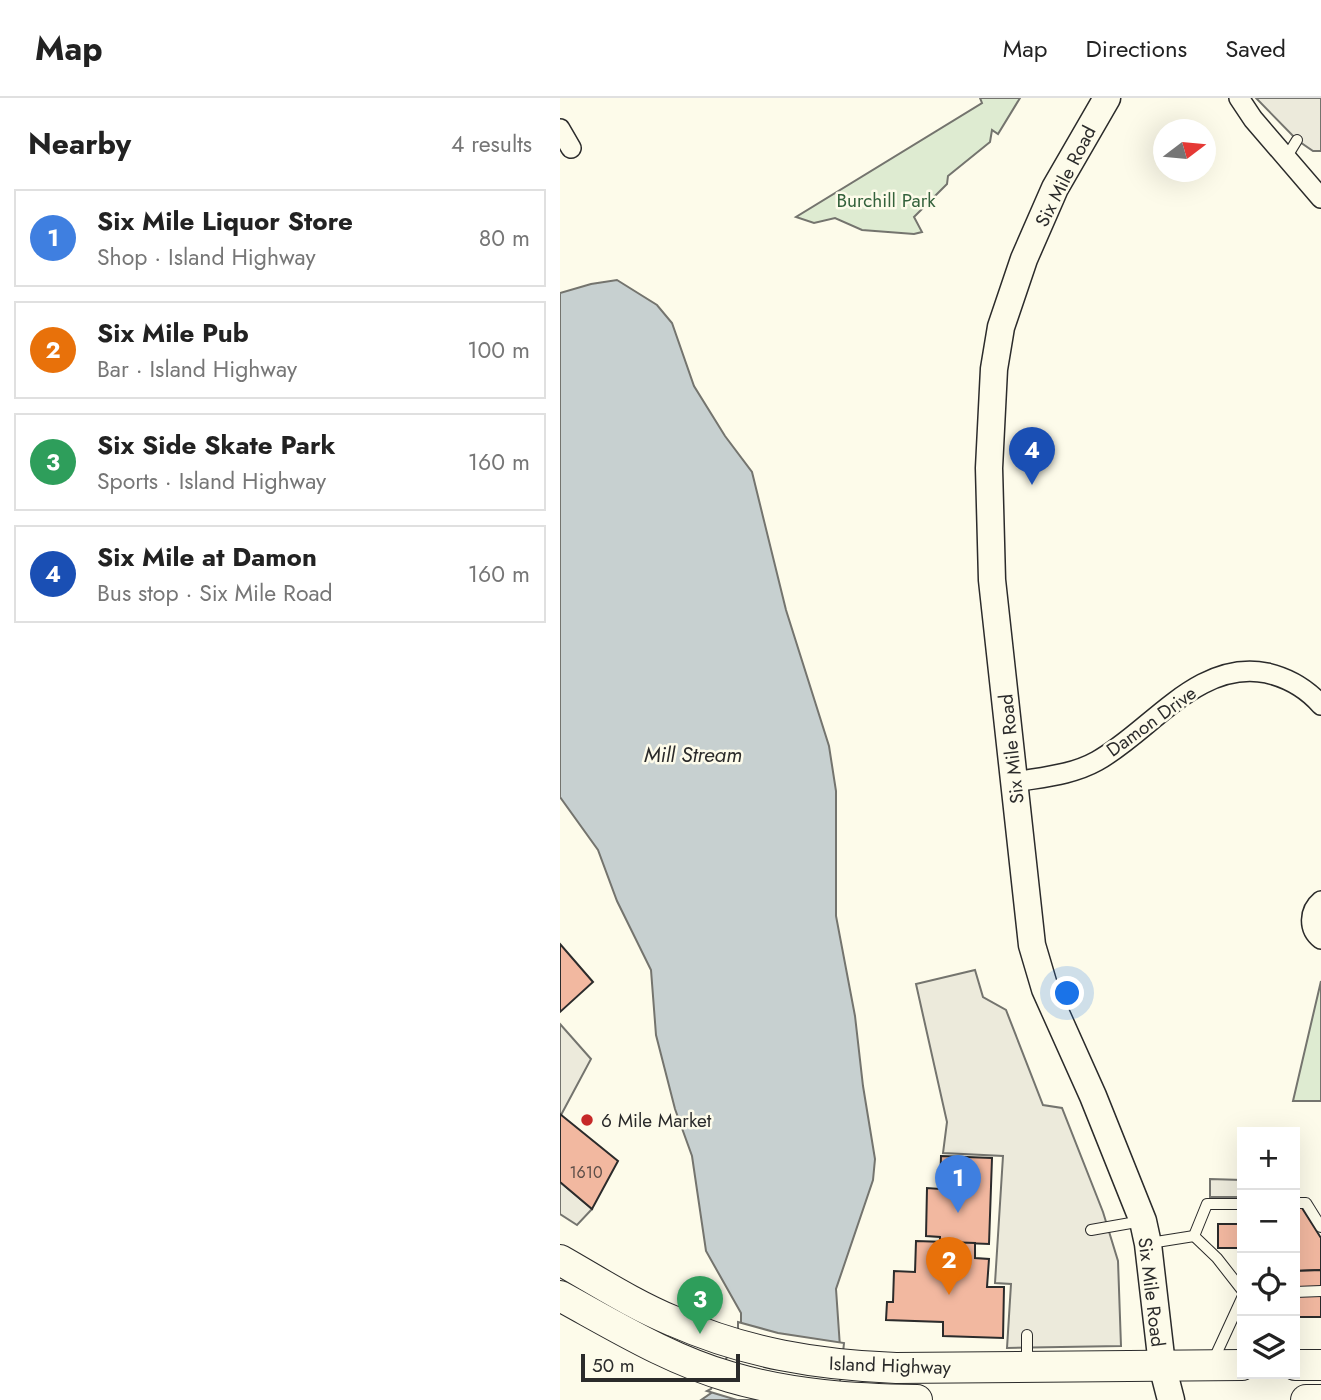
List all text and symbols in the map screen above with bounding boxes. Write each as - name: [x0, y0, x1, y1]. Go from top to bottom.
- text: Map: [35, 25, 103, 72]
- text: Map: [1003, 31, 1048, 66]
- text: Directions: [1086, 31, 1187, 66]
- text: Saved: [1225, 31, 1286, 66]
- north arrow: [1153, 119, 1216, 182]
- street label: Six Mile Road: [1028, 121, 1102, 231]
- text: Nearby: [28, 122, 131, 165]
- text: 4 results: [451, 127, 532, 161]
- park label: Burchill Park: [836, 187, 936, 214]
- text: Six Mile Liquor Store: [97, 202, 353, 240]
- text: 1: [47, 221, 59, 255]
- text: 80 m: [479, 221, 530, 255]
- text: Shop · Island Highway: [97, 240, 316, 274]
- text: Six Mile Pub: [97, 314, 249, 352]
- text: 2: [45, 333, 61, 367]
- text: 100 m: [467, 333, 530, 367]
- text: Bar · Island Highway: [97, 352, 297, 386]
- text: Six Side Skate Park: [97, 426, 336, 464]
- pin: 4: [1009, 427, 1055, 485]
- text: 3: [46, 445, 60, 479]
- text: 160 m: [468, 445, 530, 479]
- text: Sports · Island Highway: [97, 464, 326, 498]
- text: Six Mile at Damon: [97, 538, 317, 576]
- text: 4: [45, 557, 61, 591]
- text: 160 m: [468, 557, 530, 591]
- text: Bus stop · Six Mile Road: [97, 576, 333, 610]
- street label: Damon Drive: [1101, 679, 1202, 763]
- street label: Six Mile Road: [992, 693, 1031, 805]
- water label: Mill Stream: [644, 740, 742, 770]
- your location: [1050, 976, 1084, 1010]
- place label: 6 Mile Market: [601, 1107, 712, 1134]
- marker: 6 Mile Market: [579, 1112, 595, 1128]
- map controls: [1237, 1127, 1300, 1379]
- button: +: [1237, 1127, 1300, 1190]
- pin: 1: [935, 1155, 981, 1213]
- house number: 1610: [569, 1161, 603, 1184]
- button: −: [1237, 1190, 1300, 1253]
- street label: Six Mile Road: [1131, 1236, 1172, 1348]
- pin: 2: [926, 1237, 972, 1295]
- button: locate: [1237, 1253, 1300, 1316]
- pin: 3: [677, 1276, 723, 1334]
- button: layers: [1237, 1316, 1300, 1379]
- street label: Island Highway: [829, 1350, 952, 1381]
- scale bar: [581, 1351, 740, 1383]
- text: 50 m: [592, 1352, 635, 1379]

